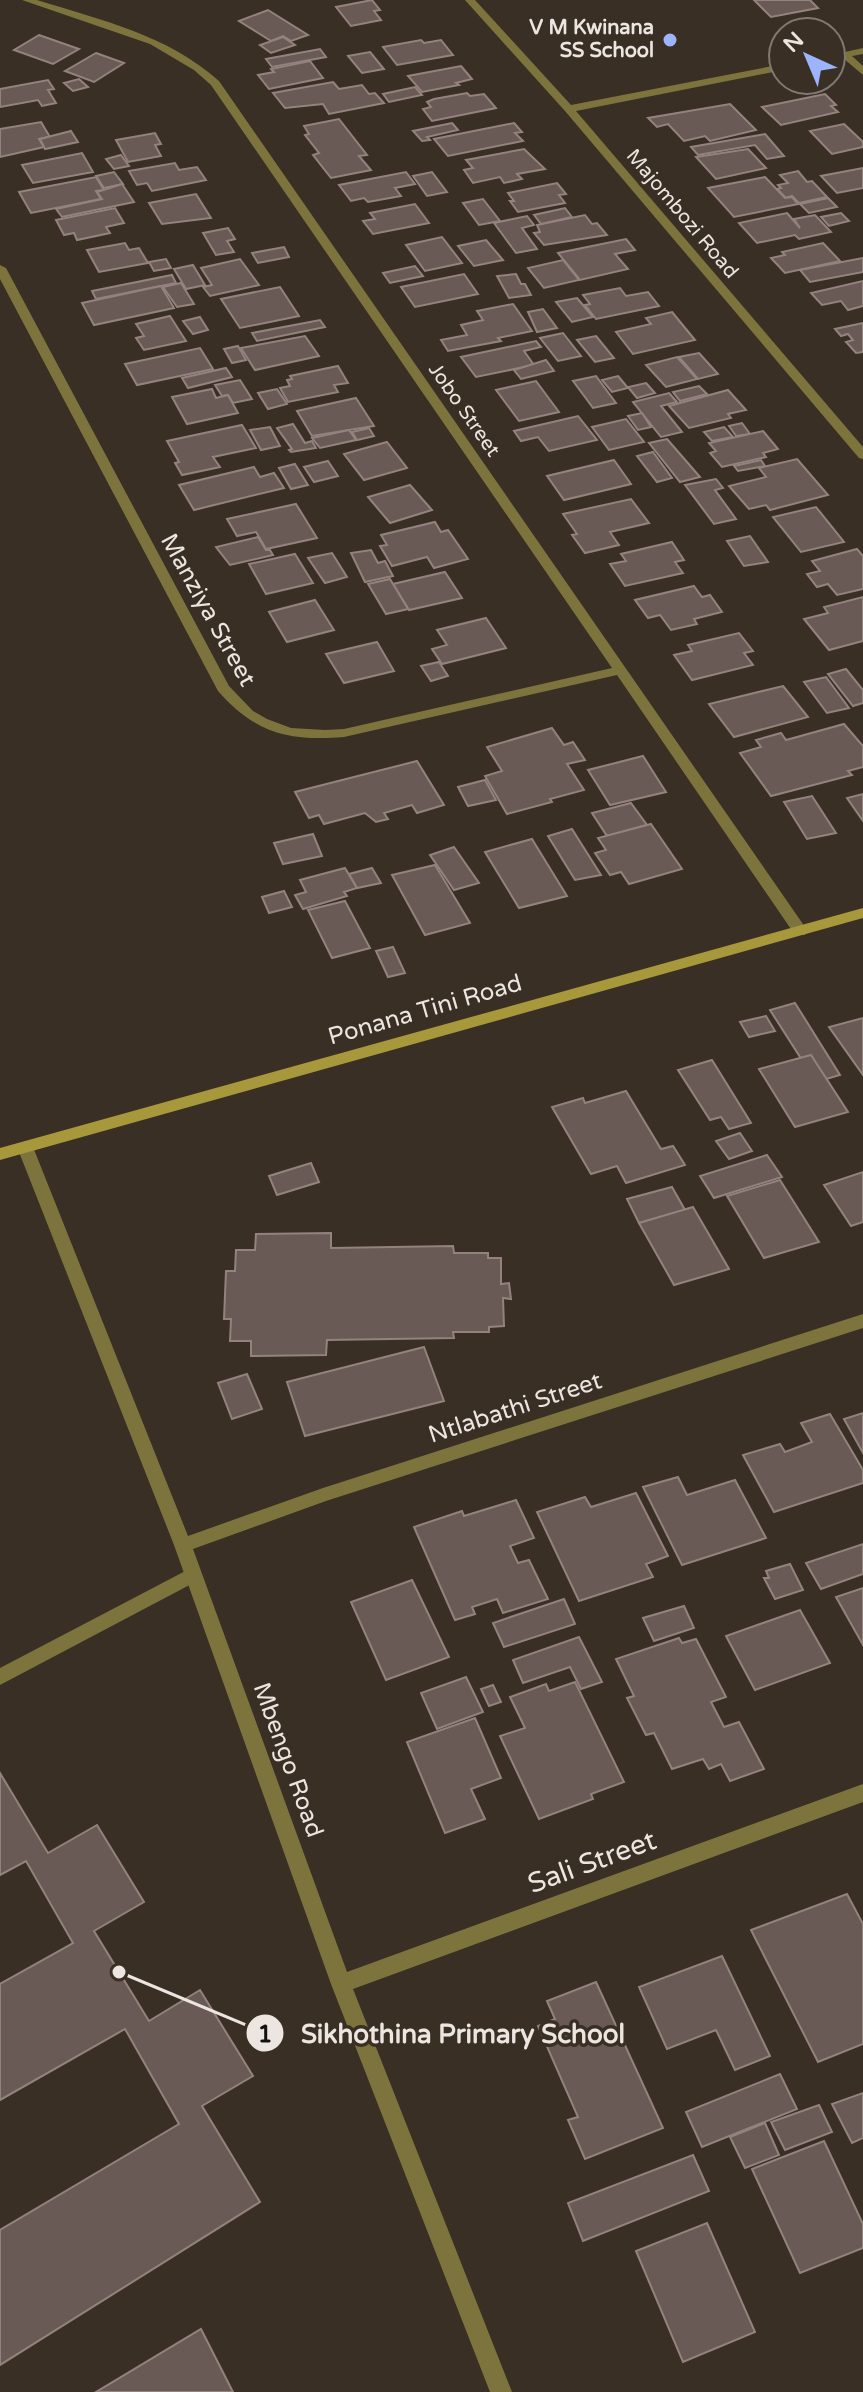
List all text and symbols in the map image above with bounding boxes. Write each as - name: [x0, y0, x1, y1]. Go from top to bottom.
- place label: V M Kwinana SS School: [529, 16, 654, 63]
- north arrow: [767, 16, 847, 96]
- text: N: [778, 27, 809, 58]
- marker: V M Kwinana SS School: [661, 31, 679, 49]
- street label: Majombozi Road: [621, 144, 743, 284]
- street label: Jobo Street: [423, 359, 505, 462]
- street label: Manziya Street: [154, 529, 262, 691]
- street label: Ponana Tini Road: [325, 968, 525, 1052]
- street label: Ntlabathi Street: [425, 1366, 605, 1450]
- street label: Mbengo Road: [247, 1679, 329, 1841]
- street label: Sali Street: [523, 1823, 661, 1901]
- callout: Sikhothina Primary School: [245, 2008, 641, 2058]
- text: Sikhothina Primary School: [301, 2019, 625, 2050]
- text: 1: [257, 2020, 273, 2049]

